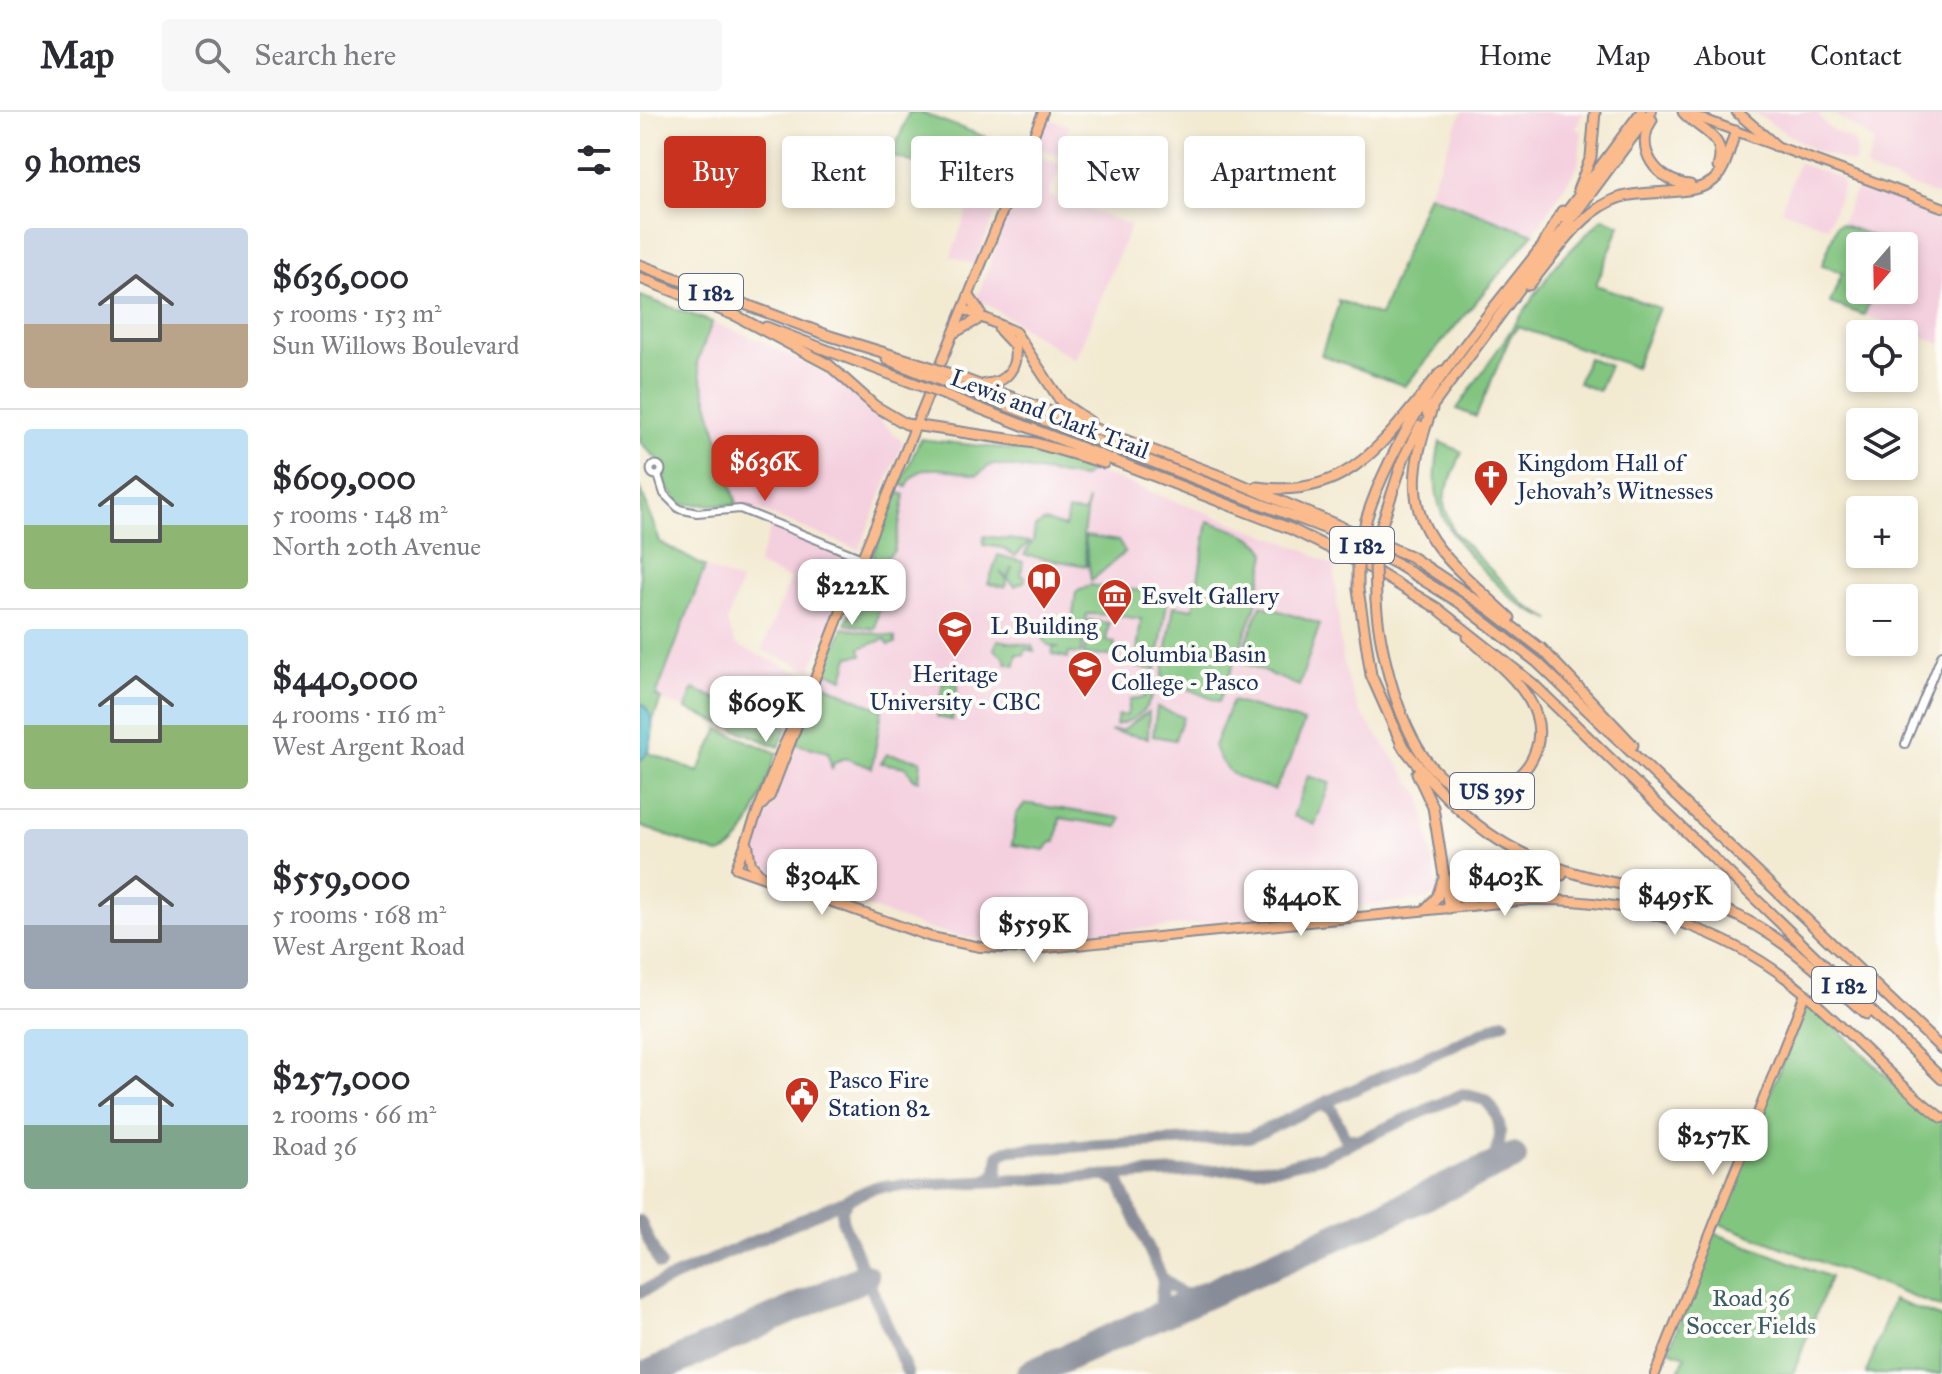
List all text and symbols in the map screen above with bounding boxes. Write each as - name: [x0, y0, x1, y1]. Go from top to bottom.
- search box: [162, 19, 722, 91]
- text: Map: [40, 32, 114, 78]
- icon: search: [190, 33, 234, 77]
- text: Search here: [254, 37, 396, 73]
- text: Home: [1479, 38, 1552, 73]
- text: Map: [1596, 38, 1650, 73]
- text: About: [1694, 38, 1766, 73]
- text: Contact: [1810, 38, 1902, 73]
- chip: Buy: [664, 136, 766, 208]
- chip: Rent: [782, 136, 895, 208]
- chip: Filters: [911, 136, 1042, 208]
- chip: New: [1058, 136, 1168, 208]
- chip: Apartment: [1184, 136, 1365, 208]
- icon: filters: [572, 138, 616, 182]
- text: 9 homes: [24, 140, 141, 181]
- north arrow: [1846, 232, 1918, 304]
- map controls: [1846, 232, 1918, 656]
- text: $636,000: [272, 256, 409, 297]
- icon: home: [88, 260, 184, 356]
- road number: I 182: [679, 274, 743, 310]
- text: 5 rooms · 153 m²: [272, 297, 442, 329]
- button: locate: [1846, 320, 1918, 392]
- text: Sun Willows Boulevard: [272, 329, 520, 361]
- street label: Lewis and Clark Trail: [946, 362, 1154, 466]
- button: layers: [1846, 408, 1918, 480]
- pin: $636K: [709, 435, 821, 503]
- text: $636K: [729, 445, 801, 477]
- place label: Kingdom Hall of Jehovah's Witnesses: [1514, 448, 1713, 506]
- text: $609,000: [272, 457, 416, 498]
- church icon: Kingdom Hall of Jehovah's Witnesses: [1472, 458, 1510, 508]
- icon: home: [88, 461, 184, 557]
- button: +: [1846, 496, 1918, 568]
- text: 5 rooms · 148 m²: [272, 498, 448, 530]
- road number: I 182: [1330, 527, 1394, 563]
- text: North 20th Avenue: [272, 530, 481, 562]
- pin: $222K: [796, 559, 908, 627]
- library icon: L Building: [1025, 561, 1063, 611]
- text: $222K: [816, 569, 888, 601]
- museum icon: Esvelt Gallery: [1096, 577, 1134, 627]
- place label: Esvelt Gallery: [1141, 581, 1280, 611]
- button: −: [1846, 584, 1918, 656]
- school or university icon: Heritage University - CBC: [936, 609, 974, 659]
- place label: L Building: [990, 611, 1099, 641]
- place label: Columbia Basin College - Pasco: [1111, 639, 1267, 697]
- school or university icon: Columbia Basin College - Pasco: [1066, 649, 1104, 699]
- text: $440,000: [272, 657, 418, 698]
- place label: Heritage University - CBC: [869, 659, 1041, 717]
- icon: home: [88, 661, 184, 757]
- pin: $609K: [710, 676, 822, 744]
- text: $609K: [728, 686, 804, 718]
- text: 4 rooms · 116 m²: [272, 698, 445, 730]
- text: West Argent Road: [272, 730, 465, 762]
- road number: US 395: [1450, 773, 1534, 809]
- pin: $304K: [766, 849, 878, 917]
- pin: $403K: [1449, 850, 1561, 918]
- text: $559,000: [272, 857, 410, 898]
- text: $304K: [785, 859, 859, 891]
- text: $403K: [1468, 860, 1542, 892]
- icon: home: [88, 861, 184, 957]
- pin: $495K: [1619, 869, 1731, 937]
- pin: $440K: [1245, 870, 1357, 938]
- text: $495K: [1638, 879, 1712, 911]
- text: $440K: [1262, 880, 1340, 912]
- pin: $559K: [978, 897, 1090, 965]
- text: 5 rooms · 168 m²: [272, 898, 446, 930]
- text: $559K: [998, 907, 1070, 939]
- text: West Argent Road: [272, 930, 465, 962]
- road number: I 182: [1812, 967, 1876, 1003]
- text: $257,000: [272, 1057, 411, 1098]
- icon: home: [88, 1061, 184, 1157]
- place label: Pasco Fire Station 82: [828, 1065, 931, 1123]
- public building icon: Pasco Fire Station 82: [783, 1075, 821, 1125]
- text: 2 rooms · 66 m²: [272, 1098, 436, 1130]
- pin: $257K: [1657, 1109, 1769, 1177]
- text: $257K: [1677, 1119, 1749, 1151]
- text: Road 36: [272, 1130, 357, 1162]
- park label: Road 36 Soccer Fields: [1686, 1283, 1816, 1341]

